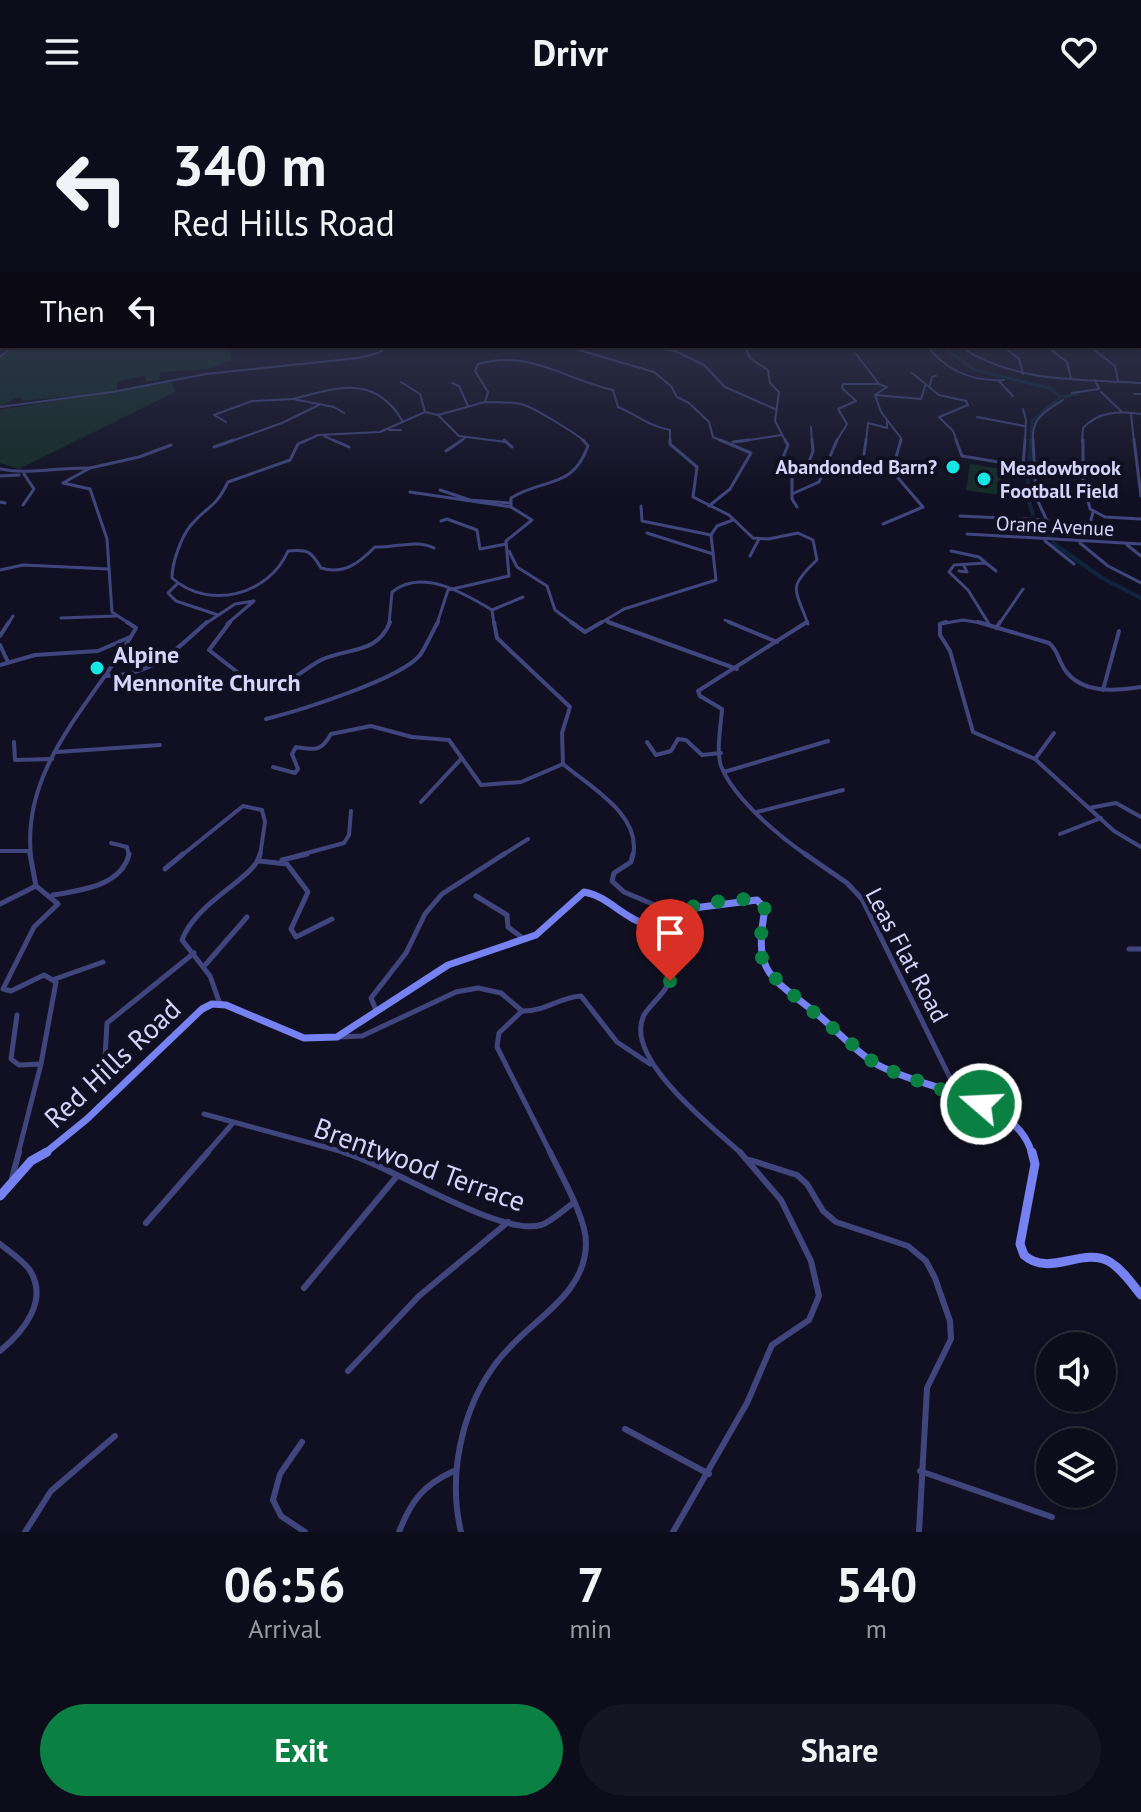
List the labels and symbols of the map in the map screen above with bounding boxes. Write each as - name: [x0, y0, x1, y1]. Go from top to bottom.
- place label: Abandonded Barn?: [775, 454, 937, 480]
- place label: Meadowbrook Football Field: [1000, 455, 1121, 504]
- marker: Abandonded Barn?: [944, 458, 962, 476]
- marker: Meadowbrook Football Field: [975, 470, 993, 488]
- street label: Orane Avenue: [995, 510, 1115, 542]
- place label: Alpine Mennonite Church: [113, 639, 301, 698]
- marker: Alpine Mennonite Church: [88, 659, 106, 677]
- street label: Leas Flat Road: [859, 882, 955, 1028]
- pin: [636, 899, 704, 981]
- street label: Red Hills Road: [36, 990, 188, 1136]
- position arrow: [939, 1062, 1023, 1146]
- street label: Brentwood Terrace: [309, 1109, 531, 1219]

